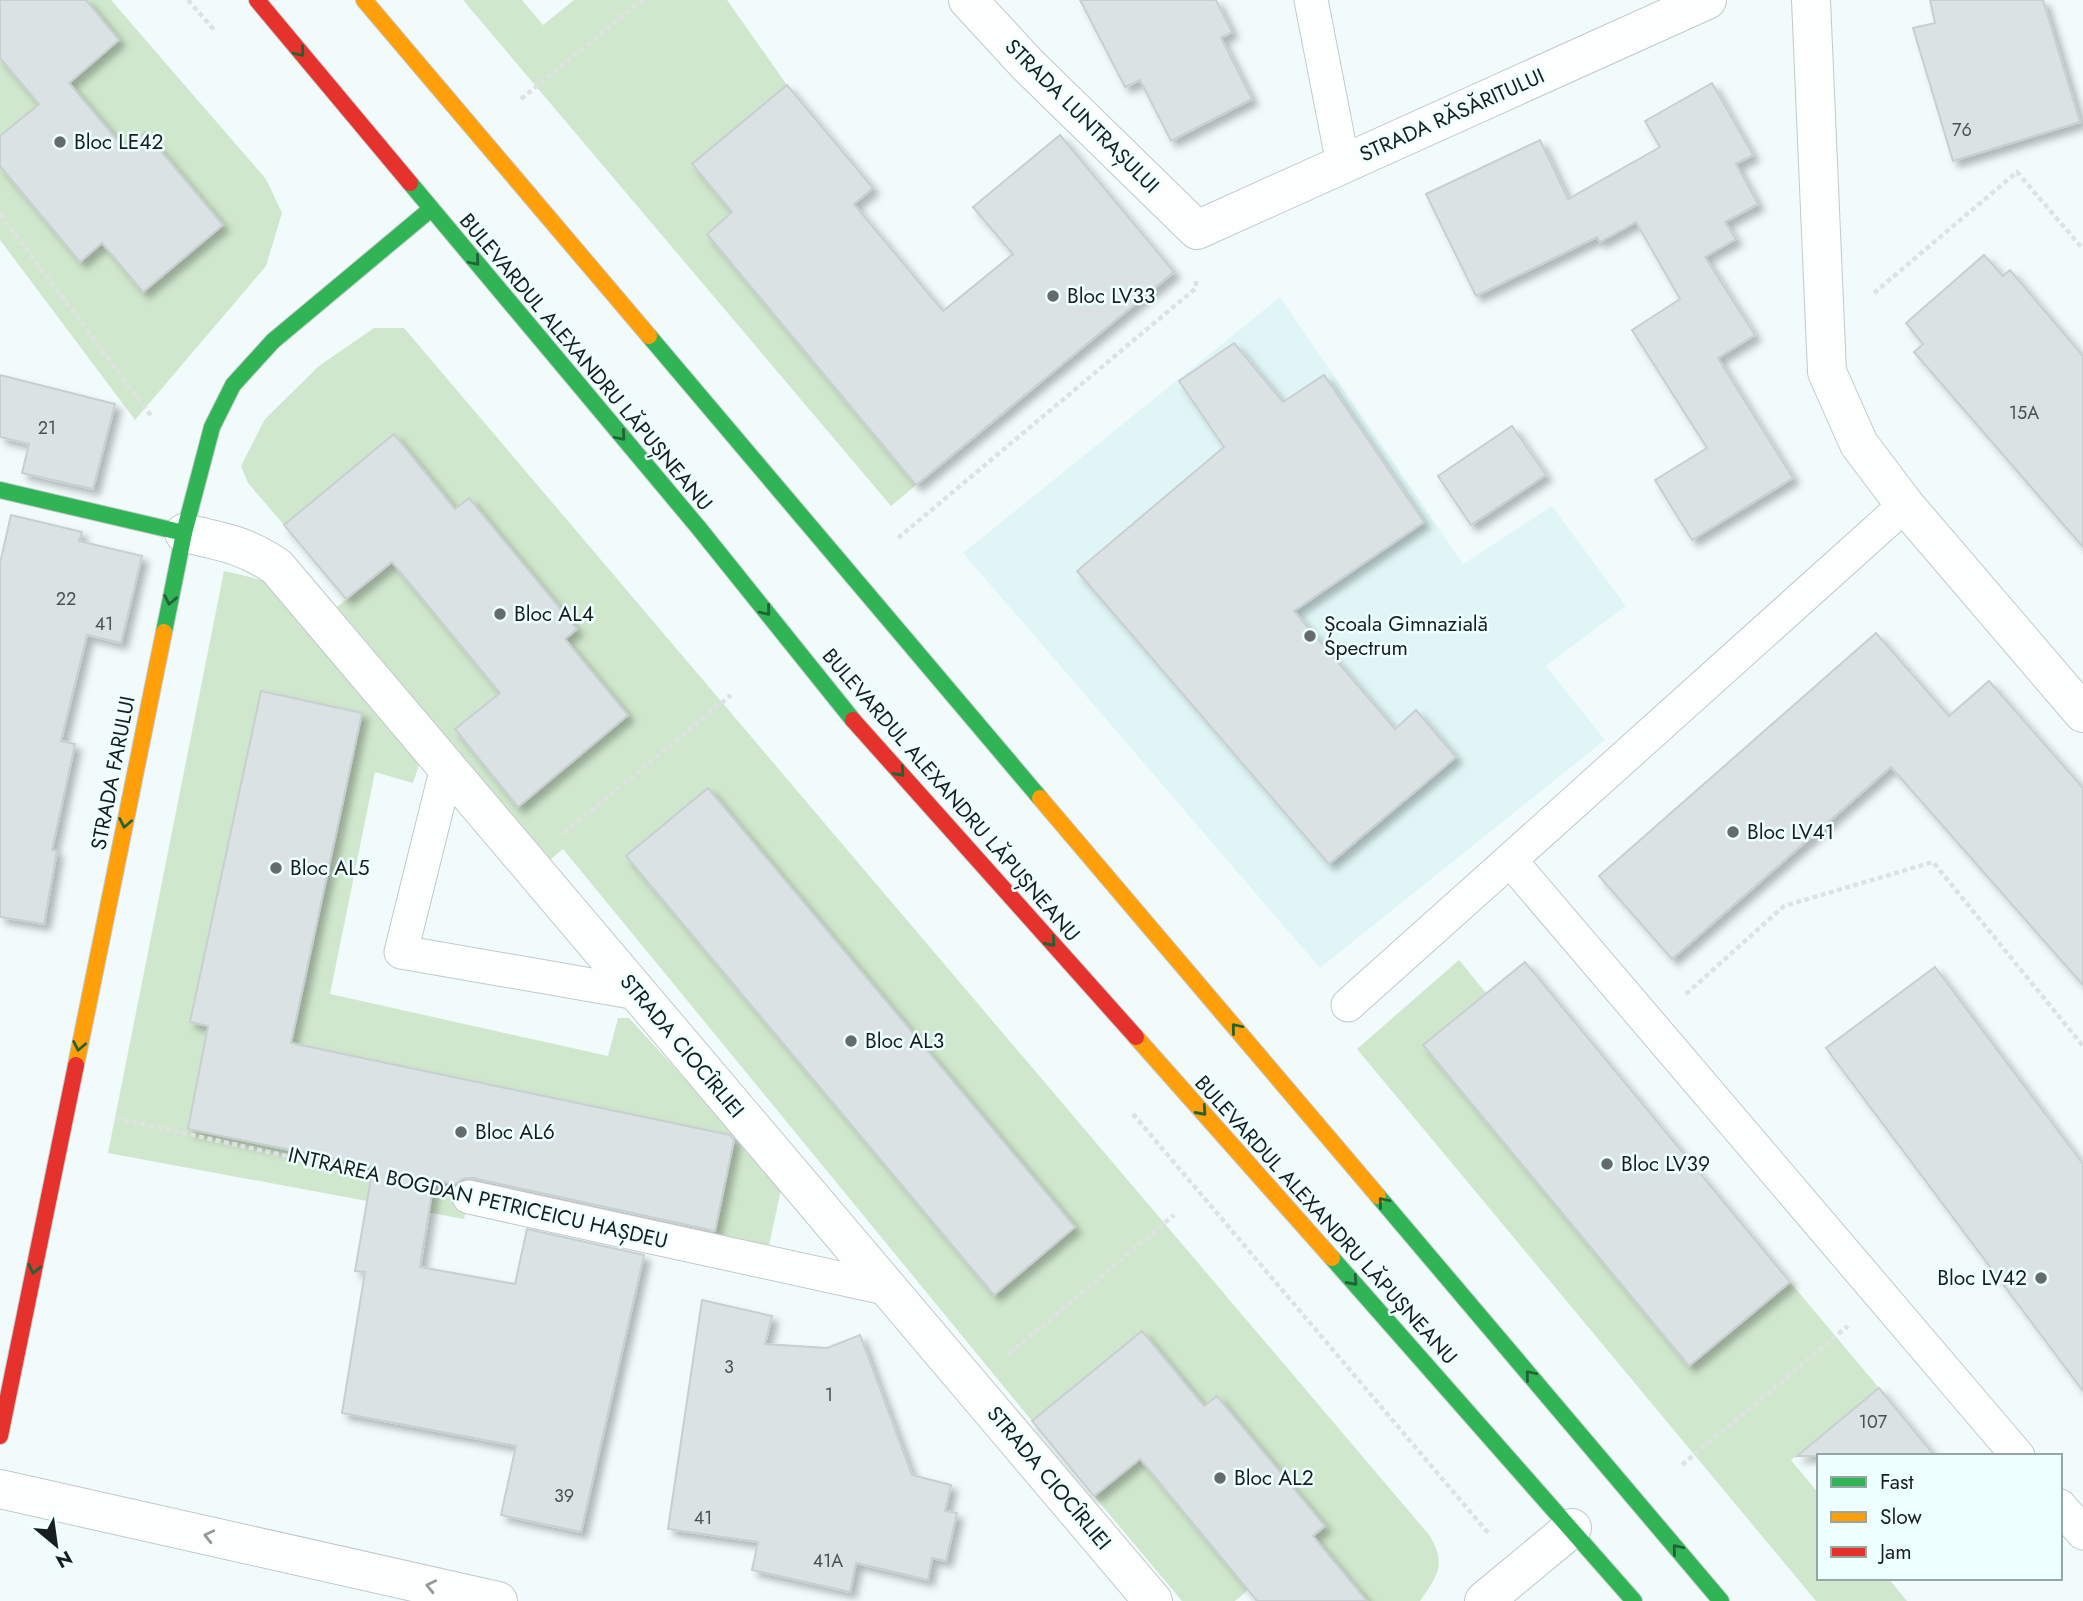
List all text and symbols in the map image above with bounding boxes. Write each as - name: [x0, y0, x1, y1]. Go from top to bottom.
- street label: STRADA LUNTRAȘULUI: [998, 32, 1166, 200]
- one-way arrow: [292, 44, 304, 57]
- street label: STRADA RĂSĂRITULUI: [1355, 61, 1549, 169]
- house number: 76: [1952, 117, 1972, 143]
- place label: Bloc LE42: [74, 127, 164, 157]
- marker: Bloc LE42: [52, 134, 68, 150]
- street label: BULEVARDUL ALEXANDRU LĂPUȘNEANU: [452, 207, 720, 517]
- one-way arrow: [467, 253, 479, 266]
- place label: Bloc LV33: [1067, 281, 1156, 311]
- marker: Bloc LV33: [1045, 288, 1061, 304]
- house number: 15A: [2009, 400, 2039, 426]
- house number: 21: [38, 415, 56, 441]
- one-way arrow: [613, 427, 625, 440]
- house number: 22: [56, 586, 76, 612]
- one-way arrow: [163, 594, 178, 606]
- place label: Bloc AL4: [514, 599, 594, 629]
- one-way arrow: [757, 604, 770, 616]
- marker: Bloc AL4: [492, 606, 508, 622]
- place label: Școala Gimnazială Spectrum: [1324, 609, 1488, 663]
- house number: 41: [95, 611, 113, 637]
- marker: Școala Gimnazială Spectrum: [1302, 628, 1318, 644]
- street label: BULEVARDUL ALEXANDRU LĂPUȘNEANU: [815, 642, 1087, 948]
- street label: STRADA FARULUI: [83, 693, 143, 853]
- one-way arrow: [891, 763, 904, 776]
- one-way arrow: [118, 817, 133, 829]
- place label: Bloc LV41: [1747, 817, 1834, 847]
- marker: Bloc LV41: [1725, 824, 1741, 840]
- place label: Bloc AL5: [290, 853, 370, 883]
- marker: Bloc AL5: [268, 860, 284, 876]
- one-way arrow: [1043, 933, 1055, 946]
- street label: STRADA CIOCÎRLIEI: [613, 968, 751, 1124]
- one-way arrow: [1232, 1024, 1244, 1037]
- place label: Bloc AL3: [865, 1026, 944, 1056]
- marker: Bloc AL3: [843, 1033, 859, 1049]
- one-way arrow: [73, 1040, 88, 1052]
- street label: BULEVARDUL ALEXANDRU LĂPUȘNEANU: [1188, 1069, 1464, 1371]
- one-way arrow: [1194, 1103, 1206, 1116]
- place label: Bloc AL6: [475, 1117, 555, 1147]
- marker: Bloc AL6: [453, 1124, 469, 1140]
- street label: INTRAREA BOGDAN PETRICEICU HAȘDEU: [285, 1140, 671, 1256]
- place label: Bloc LV39: [1621, 1149, 1710, 1179]
- marker: Bloc LV39: [1599, 1156, 1615, 1172]
- one-way arrow: [1379, 1197, 1391, 1210]
- one-way arrow: [27, 1263, 42, 1275]
- place label: Bloc LV42: [1937, 1263, 2027, 1293]
- marker: Bloc LV42: [2033, 1270, 2049, 1286]
- one-way arrow: [1345, 1273, 1357, 1286]
- house number: 3: [724, 1354, 734, 1380]
- one-way arrow: [1526, 1371, 1538, 1384]
- house number: 1: [825, 1382, 833, 1408]
- street label: STRADA CIOCÎRLIEI: [980, 1400, 1118, 1556]
- house number: 107: [1859, 1409, 1888, 1435]
- legend: [1817, 1454, 2062, 1580]
- place label: Bloc AL2: [1234, 1463, 1314, 1493]
- text: Fast: [1880, 1467, 1913, 1497]
- marker: Bloc AL2: [1212, 1470, 1228, 1486]
- house number: 39: [554, 1483, 574, 1509]
- text: Slow: [1880, 1502, 1922, 1532]
- house number: 41: [694, 1505, 712, 1531]
- north arrow: [21, 1510, 91, 1580]
- one-way arrow: [203, 1529, 215, 1544]
- text: Jam: [1877, 1537, 1912, 1567]
- text: N: [51, 1544, 77, 1575]
- one-way arrow: [1673, 1544, 1685, 1557]
- house number: 41A: [813, 1548, 843, 1574]
- one-way arrow: [425, 1580, 437, 1594]

